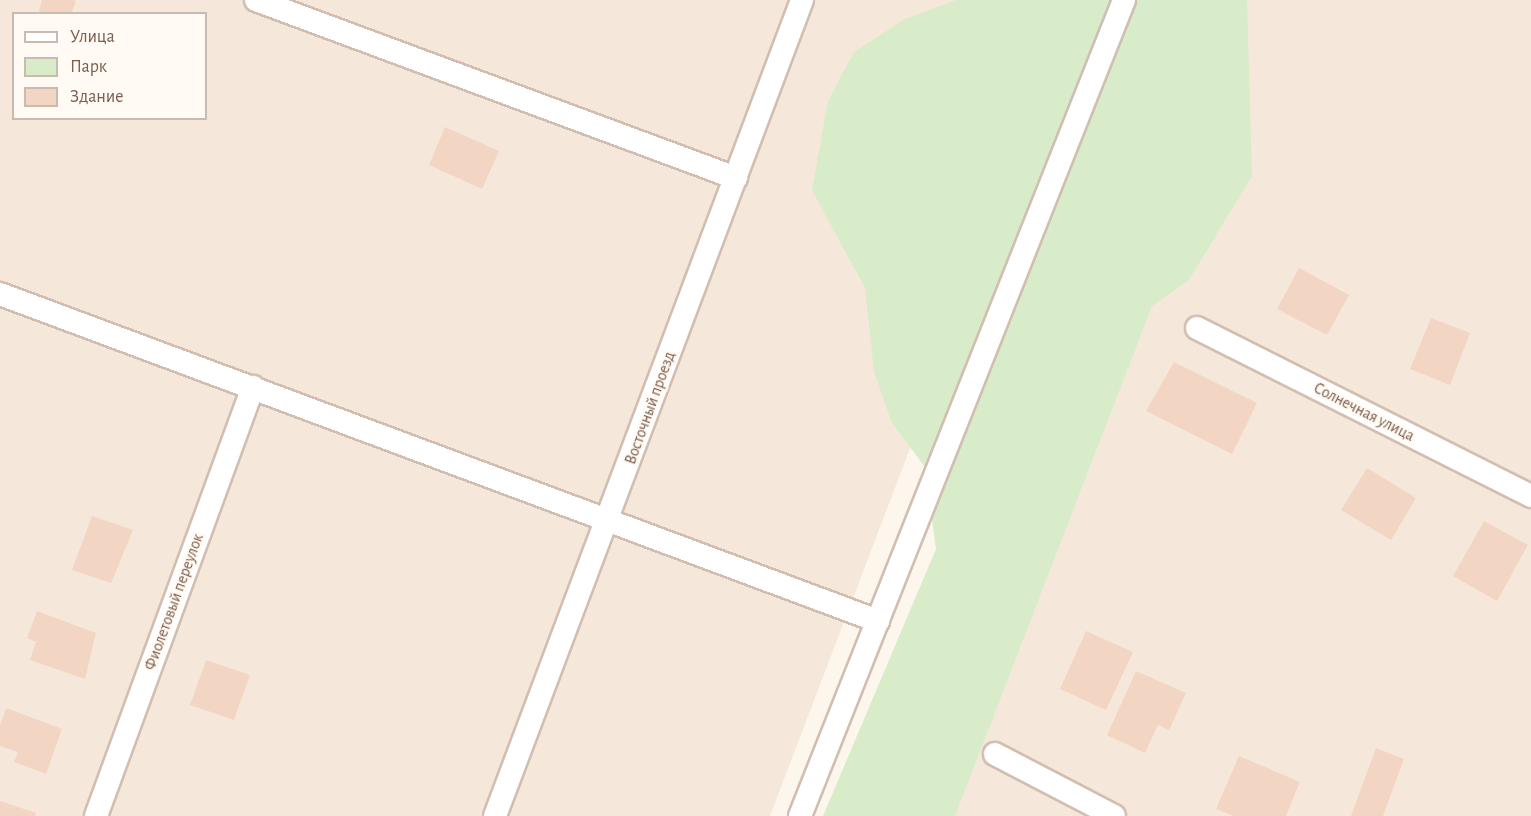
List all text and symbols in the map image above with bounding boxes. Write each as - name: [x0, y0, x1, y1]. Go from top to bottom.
- legend: [12, 12, 207, 120]
- text: Улица: [70, 28, 115, 46]
- text: Парк: [70, 58, 107, 76]
- text: Здание: [70, 88, 124, 106]
- street label: Восточный проезд: [621, 349, 679, 467]
- street label: Солнечная улица: [1310, 378, 1418, 446]
- street label: Фиолетовый переулок: [140, 531, 208, 673]

